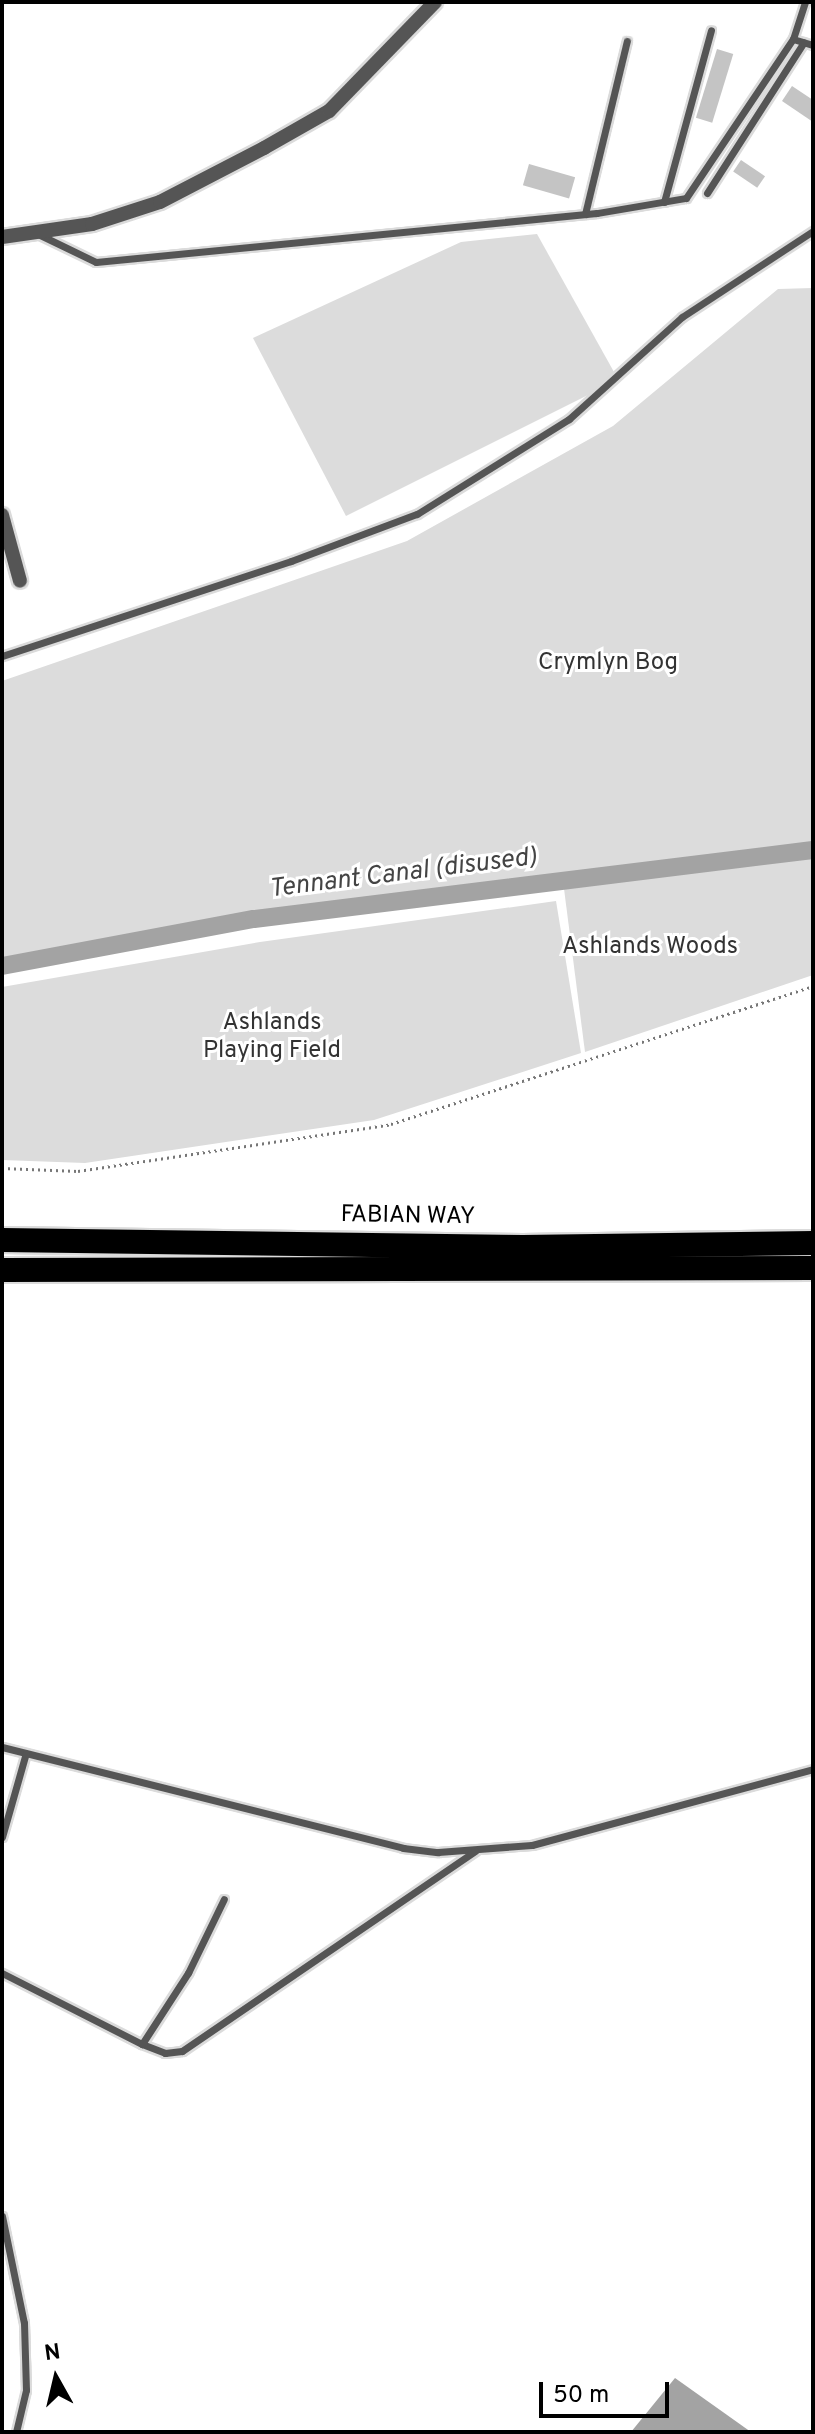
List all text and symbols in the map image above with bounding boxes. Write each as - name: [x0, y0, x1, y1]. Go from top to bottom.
- park label: Crymlyn Bog: [538, 650, 678, 678]
- water label: Tennant Canal (disused): [267, 842, 539, 906]
- park label: Ashlands Woods: [562, 934, 738, 962]
- park label: Ashlands Playing Field: [203, 1010, 341, 1066]
- street label: FABIAN WAY: [340, 1201, 476, 1233]
- north arrow: [16, 2338, 96, 2418]
- text: N: [43, 2339, 62, 2368]
- scale bar: [543, 2366, 673, 2416]
- text: 50 m: [553, 2381, 609, 2411]

